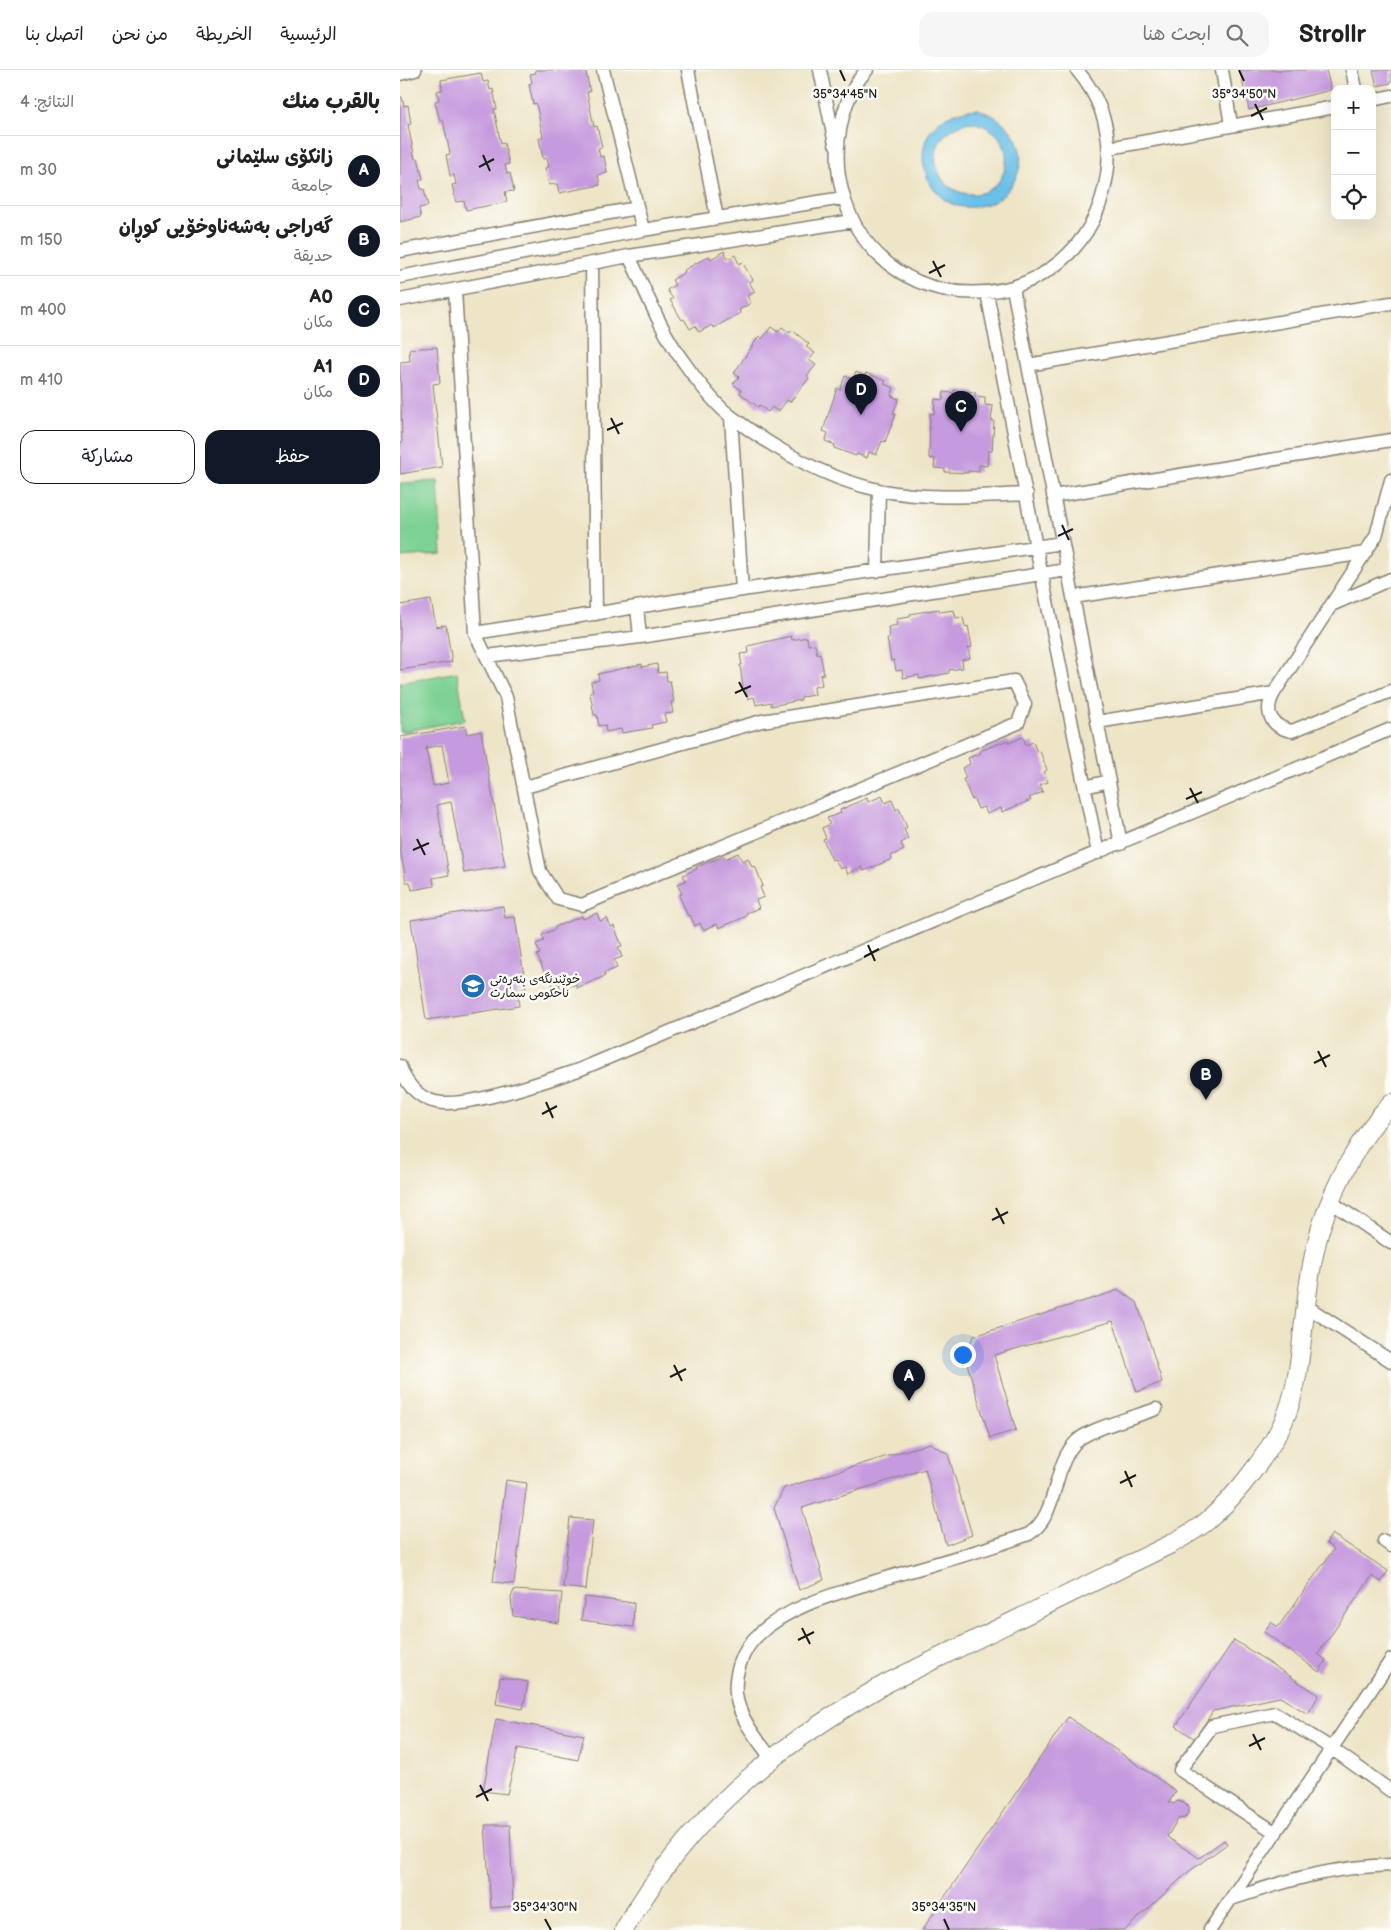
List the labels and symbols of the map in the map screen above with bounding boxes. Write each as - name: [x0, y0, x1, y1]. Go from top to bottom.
- text: 35°34'45"N: [813, 87, 877, 102]
- text: 35°34'50"N: [1212, 87, 1276, 102]
- pin: D: [845, 374, 877, 415]
- pin: C: [945, 391, 977, 432]
- place label: خوێندنگەی بنەڕەتی ناحکومی سمارت: [490, 972, 580, 1001]
- school or university icon: خوێندنگەی بنەڕەتی ناحکومی سمارت: [460, 973, 486, 999]
- pin: B: [1190, 1059, 1222, 1100]
- your location: [950, 1342, 976, 1368]
- pin: A: [893, 1360, 925, 1401]
- text: 35°34'30"N: [513, 1900, 577, 1915]
- text: 35°34'35"N: [912, 1900, 976, 1915]

